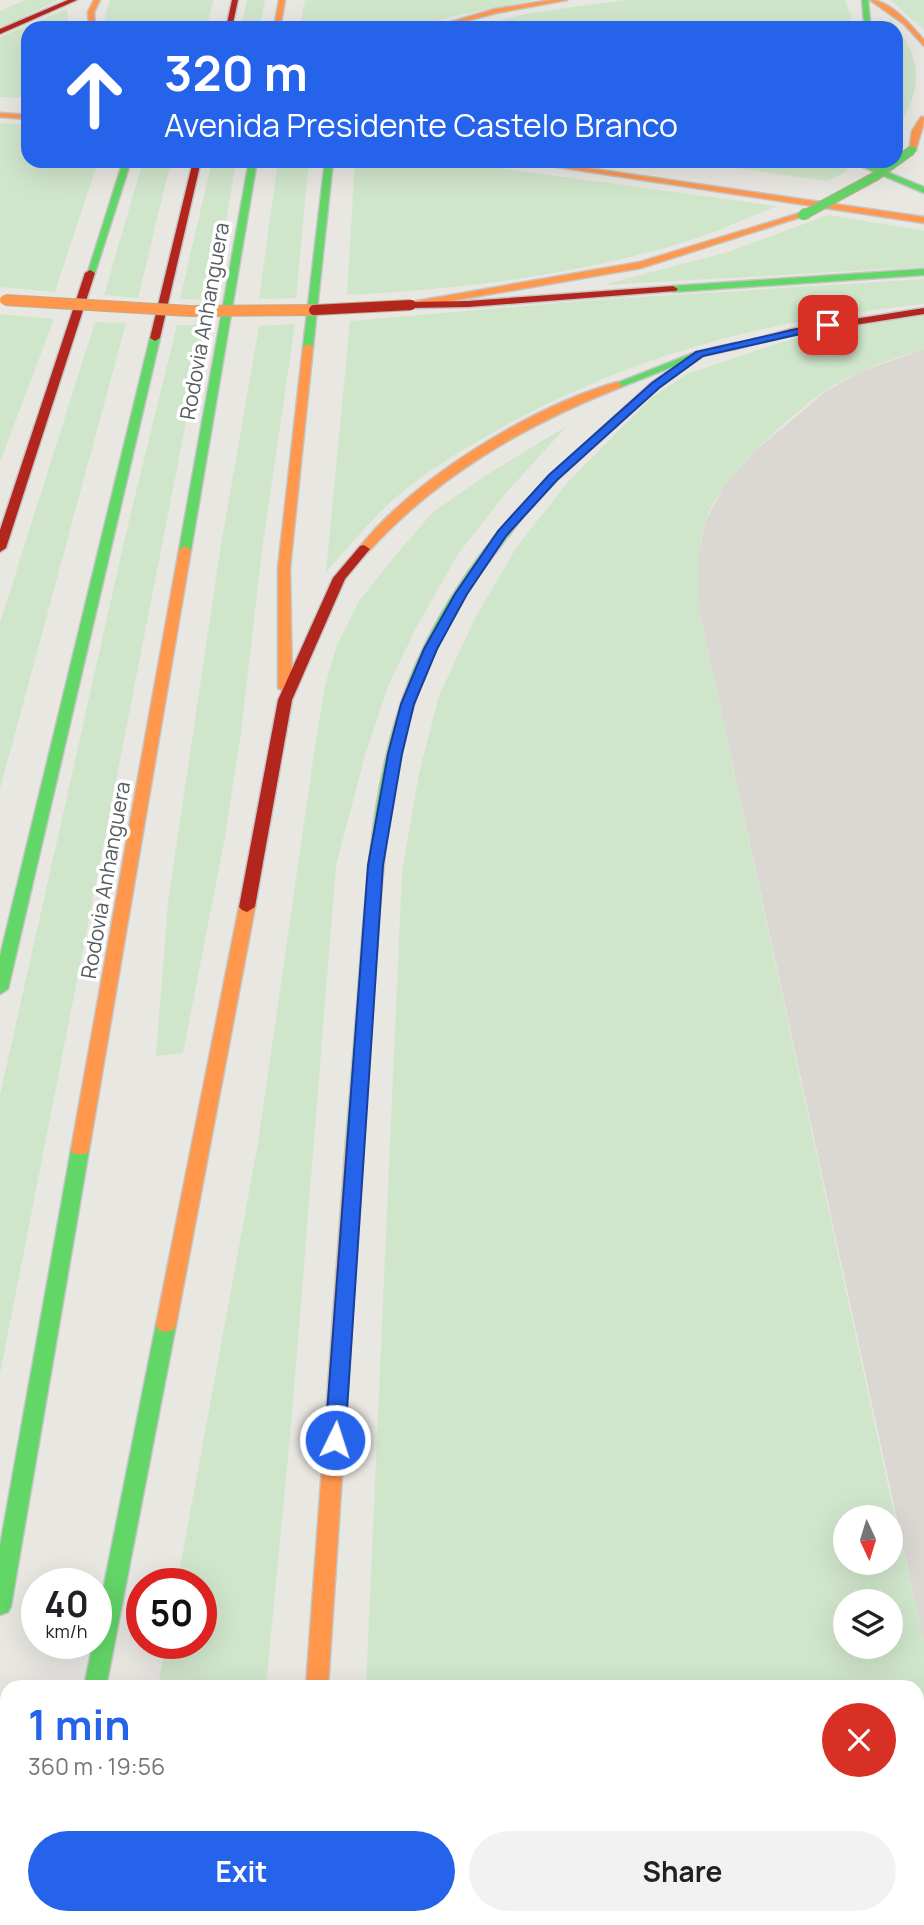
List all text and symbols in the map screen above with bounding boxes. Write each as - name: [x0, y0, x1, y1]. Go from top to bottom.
- text: 320 m: [164, 39, 308, 106]
- icon: ahead: [49, 49, 140, 140]
- text: Avenida Presidente Castelo Branco: [164, 103, 678, 147]
- street label: Rodovia Anhanguera: [173, 220, 235, 422]
- pin: [798, 295, 858, 355]
- icon: arrive: [809, 306, 847, 344]
- street label: Rodovia Anhanguera: [74, 779, 136, 981]
- position arrow: [298, 1403, 372, 1477]
- north arrow: [833, 1505, 903, 1575]
- map controls: [833, 1505, 903, 1659]
- speed limit sign: 50: [126, 1568, 217, 1659]
- text: 40: [44, 1580, 89, 1628]
- button: layers: [833, 1589, 903, 1659]
- text: km/h: [46, 1619, 87, 1643]
- text: 1 min: [28, 1695, 131, 1753]
- button: close: [822, 1703, 896, 1777]
- text: 360 m · 19:56: [28, 1750, 165, 1782]
- button: Exit: [28, 1831, 455, 1911]
- button: Share: [469, 1831, 896, 1911]

